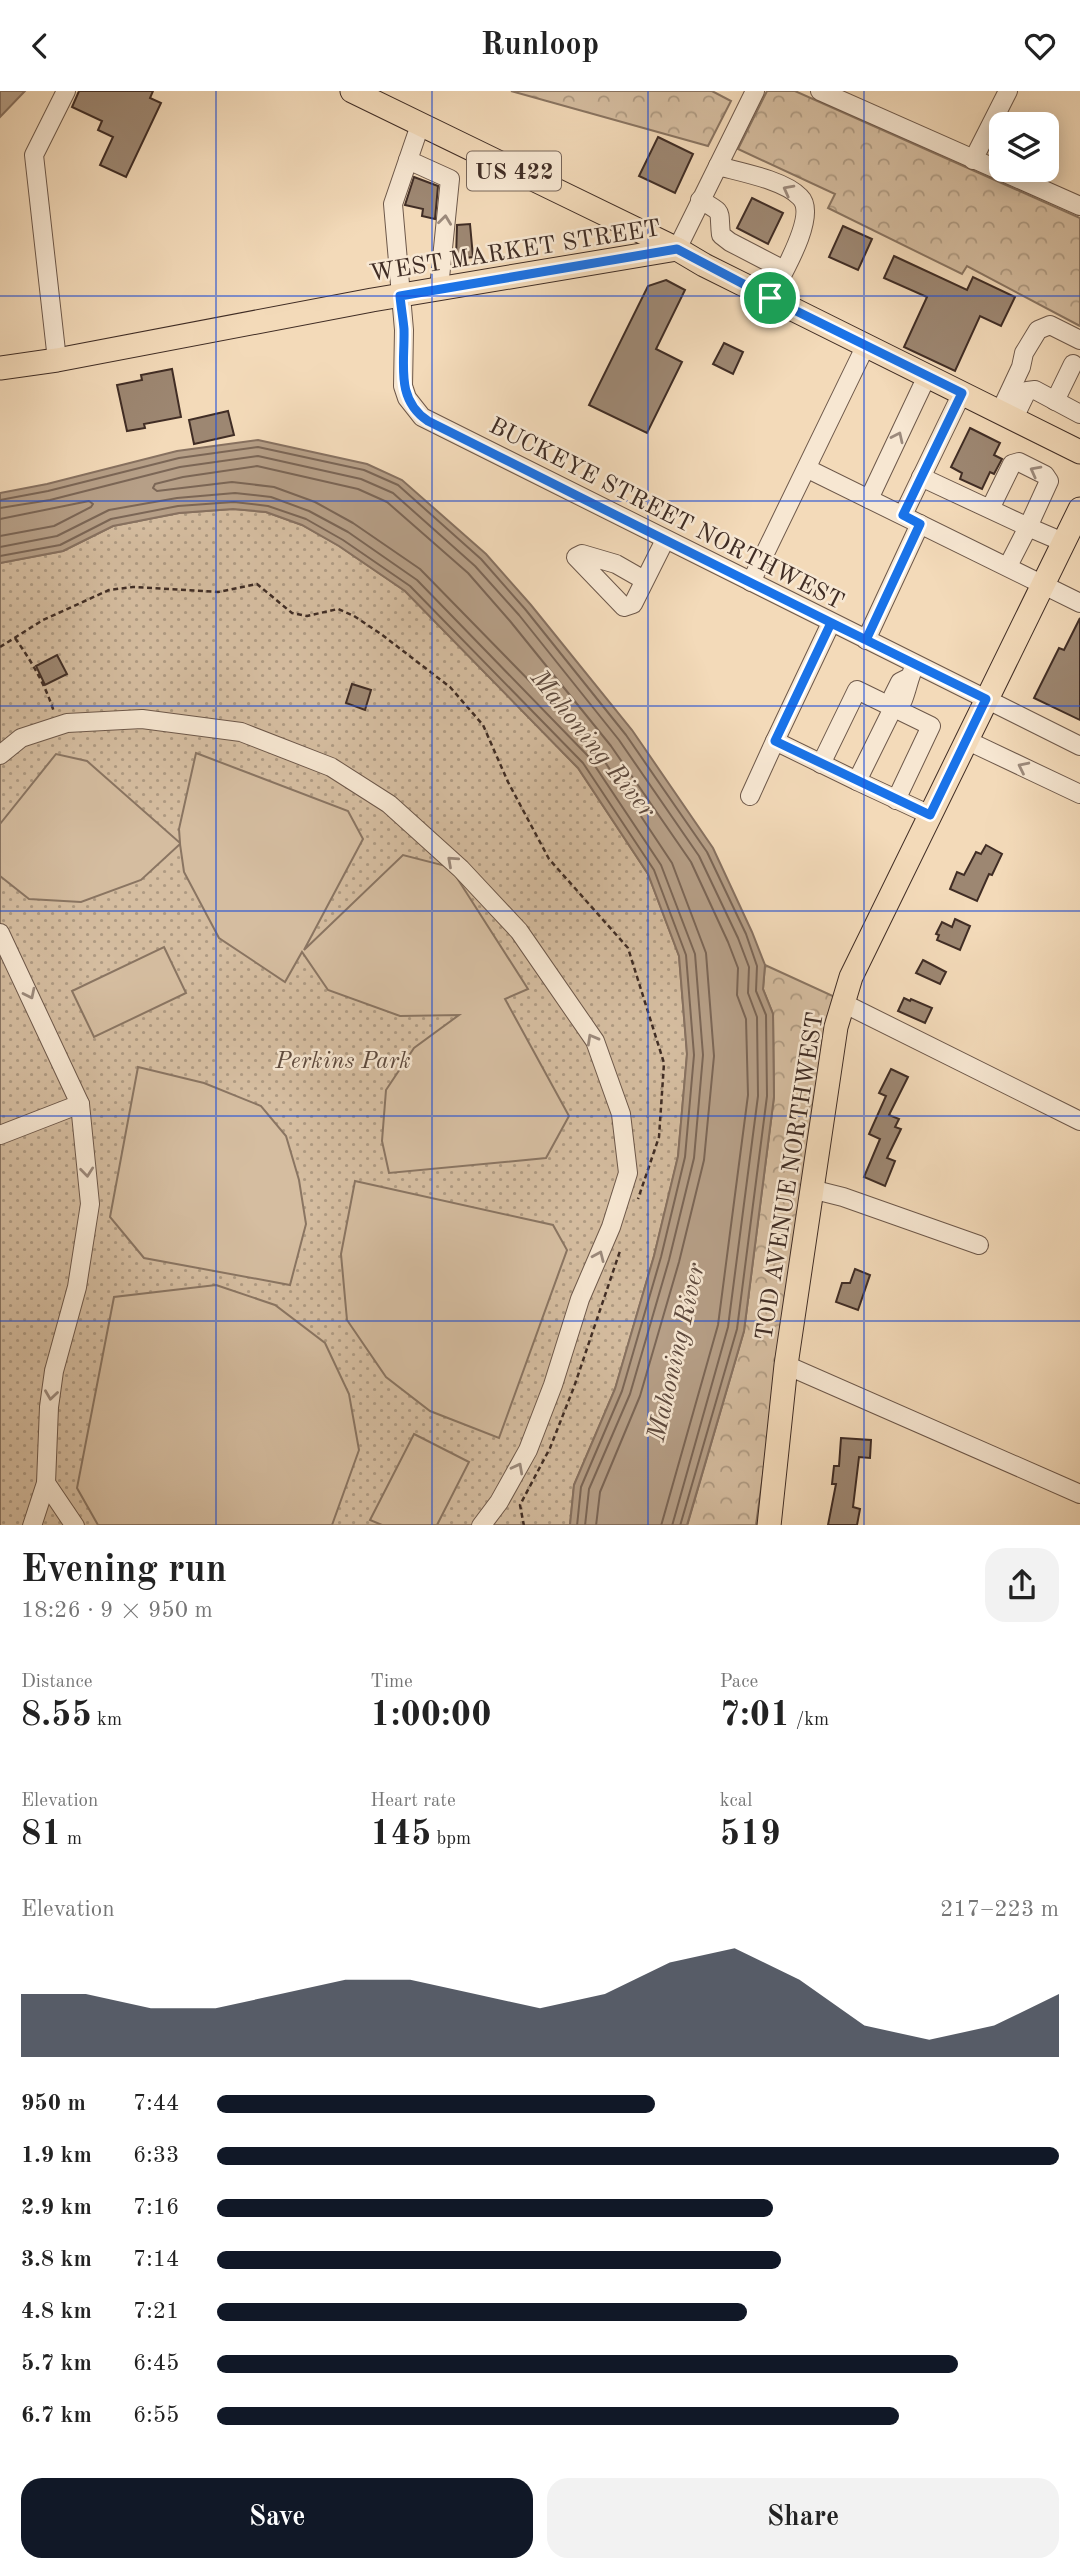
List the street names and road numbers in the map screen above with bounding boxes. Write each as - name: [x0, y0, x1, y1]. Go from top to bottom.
- road number: US 422: [467, 151, 561, 191]
- street label: WEST MARKET STREET: [368, 217, 663, 287]
- street label: BUCKEYE STREET NORTHWEST: [485, 415, 847, 615]
- street label: TOD AVENUE NORTHWEST: [753, 1010, 829, 1342]

